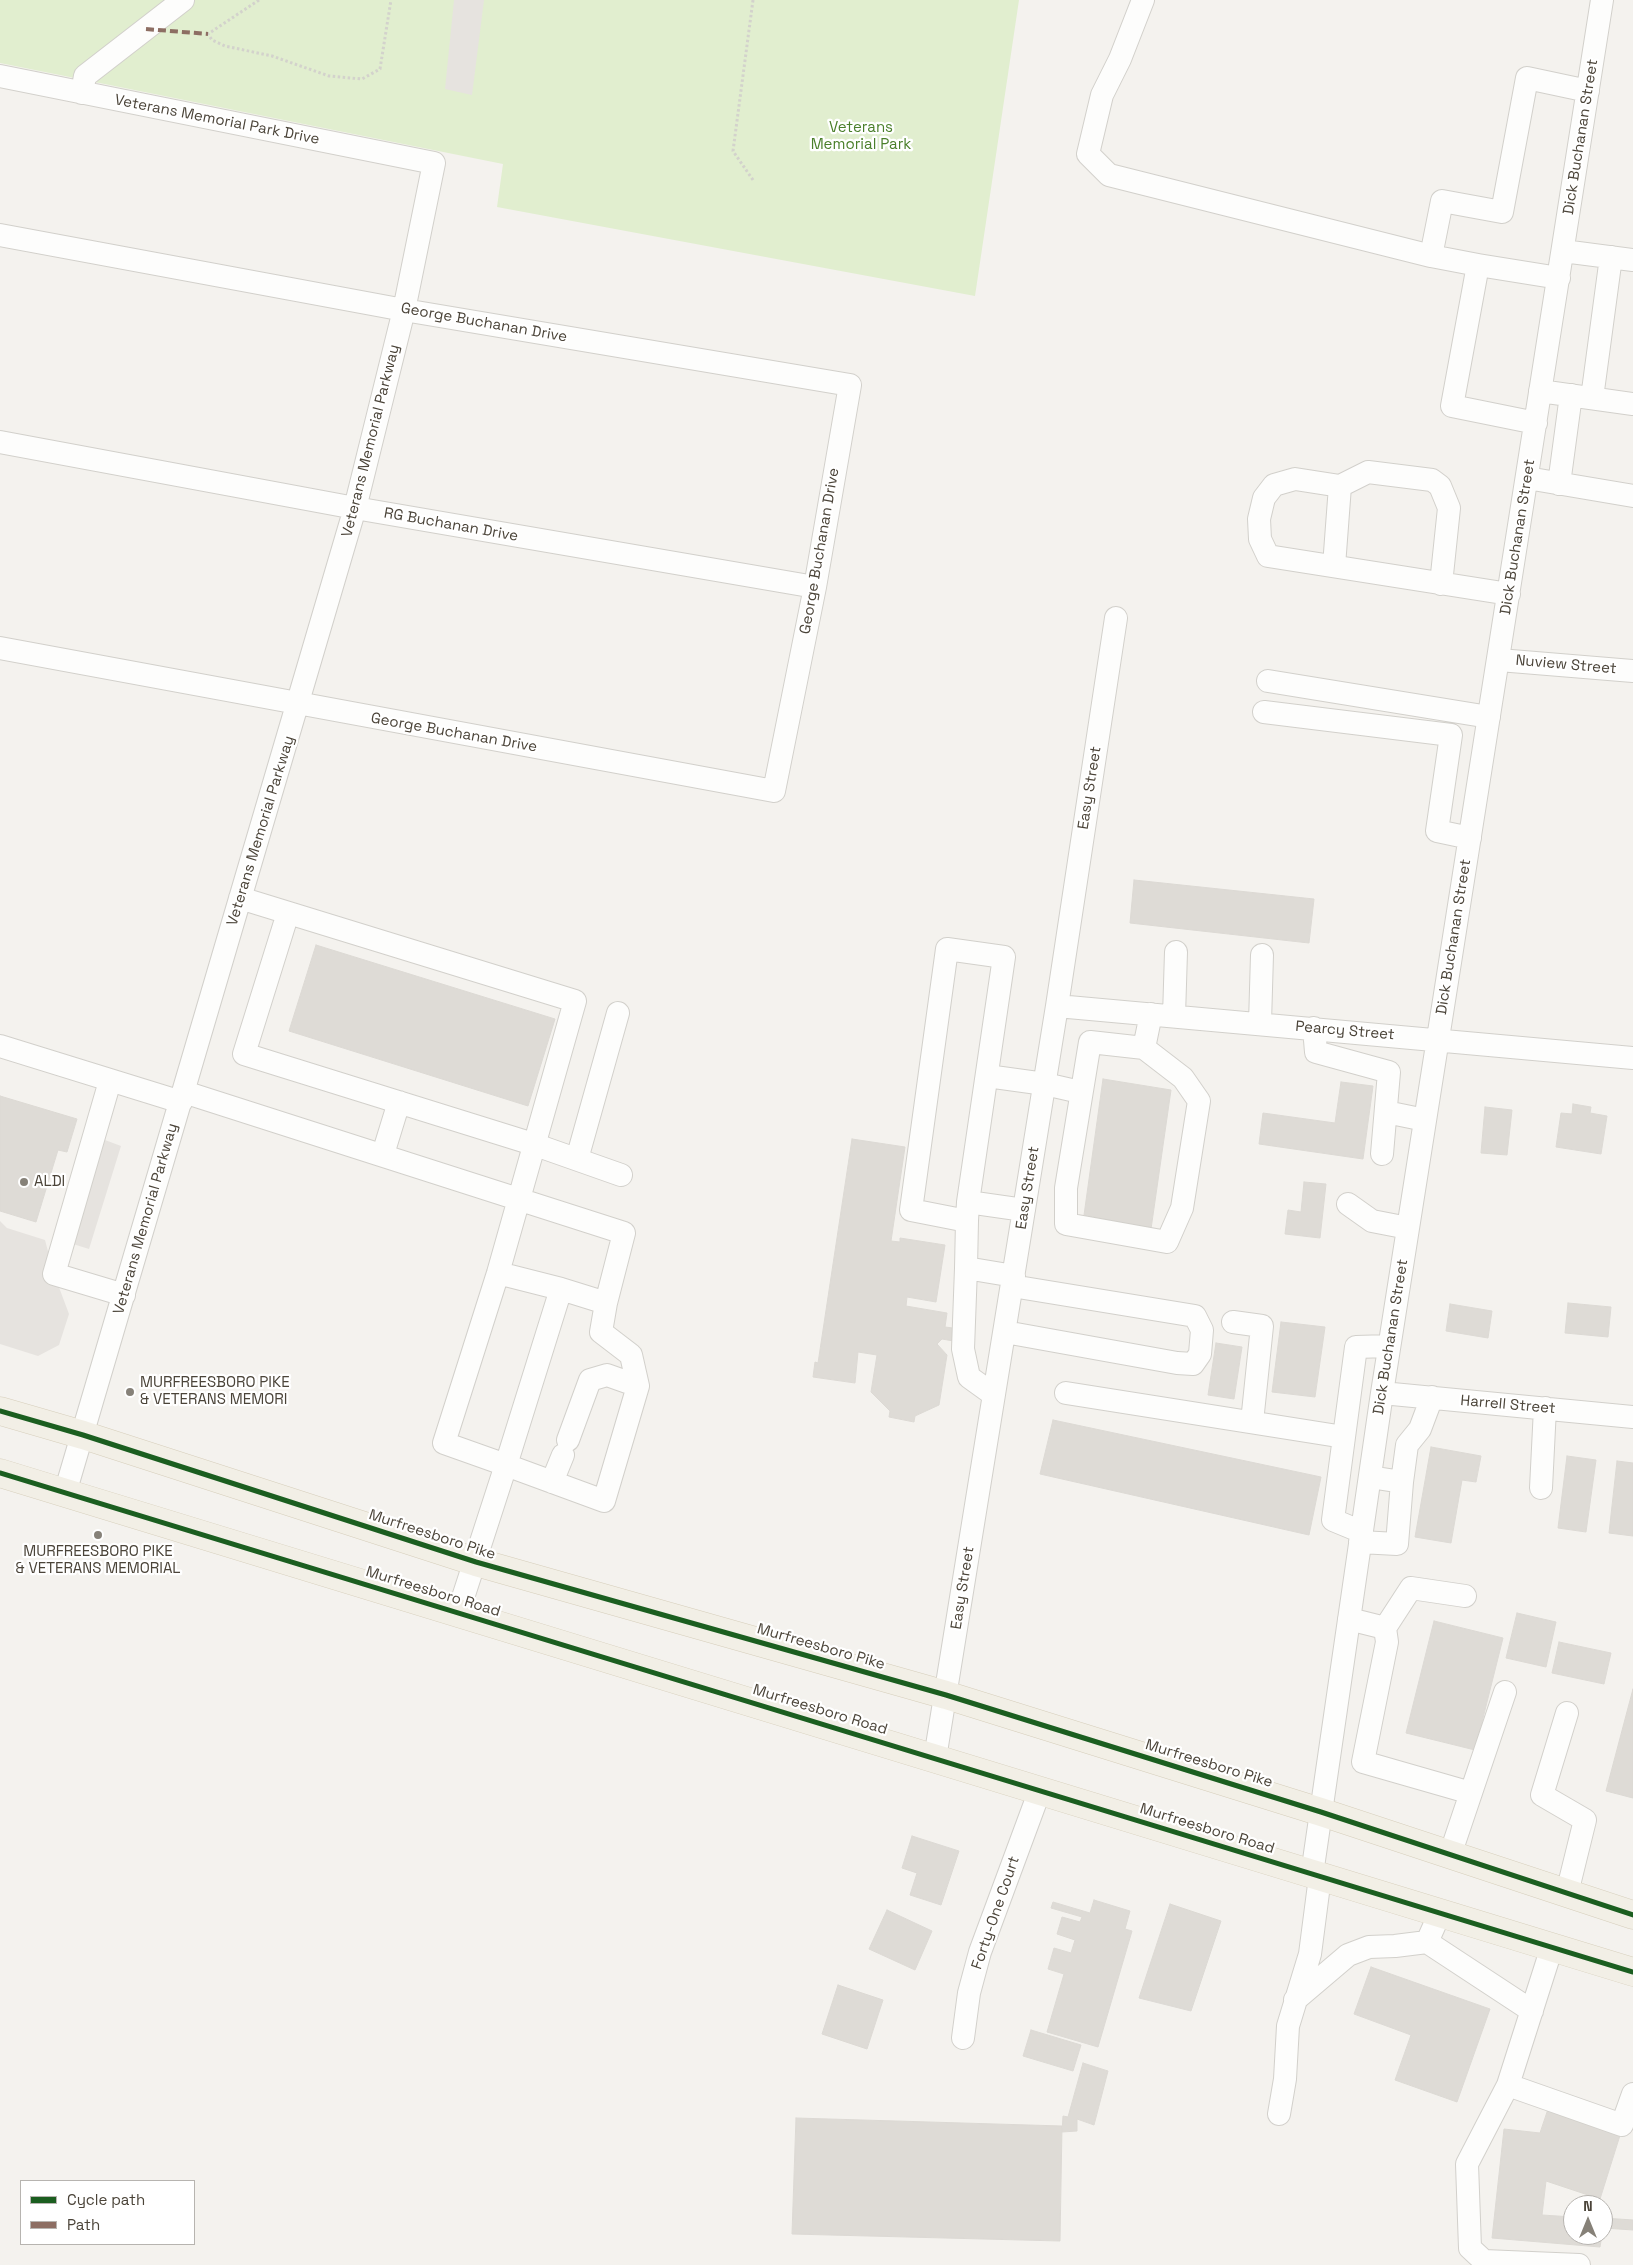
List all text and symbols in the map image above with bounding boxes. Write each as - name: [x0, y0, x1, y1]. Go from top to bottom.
- street label: Dick Buchanan Street: [1560, 58, 1602, 216]
- street label: Veterans Memorial Park Drive: [113, 91, 321, 149]
- park label: Veterans Memorial Park: [811, 119, 911, 154]
- street label: George Buchanan Drive: [399, 300, 569, 346]
- street label: Veterans Memorial Parkway: [338, 343, 404, 539]
- street label: Dick Buchanan Street: [1497, 458, 1539, 616]
- street label: George Buchanan Drive: [797, 466, 843, 636]
- street label: RG Buchanan Drive: [383, 504, 519, 546]
- street label: Nuview Street: [1515, 652, 1617, 678]
- street label: George Buchanan Drive: [369, 710, 539, 756]
- street label: Veterans Memorial Parkway: [223, 734, 299, 928]
- street label: Easy Street: [1075, 745, 1105, 831]
- street label: Dick Buchanan Street: [1433, 858, 1475, 1016]
- street label: Pearcy Street: [1295, 1018, 1395, 1044]
- street label: Veterans Memorial Parkway: [110, 1121, 182, 1317]
- street label: Easy Street: [1013, 1145, 1043, 1231]
- place label: ALDI: [34, 1173, 65, 1191]
- marker: ALDI: [18, 1176, 30, 1188]
- street label: Dick Buchanan Street: [1370, 1258, 1412, 1416]
- place label: MURFREESBORO PIKE & VETERANS MEMORI: [140, 1374, 290, 1409]
- marker: MURFREESBORO PIKE & VETERANS MEMORI: [124, 1386, 136, 1398]
- street label: Harrell Street: [1460, 1392, 1556, 1418]
- street label: Murfreesboro Pike: [366, 1506, 498, 1564]
- marker: MURFREESBORO PIKE & VETERANS MEMORIAL: [92, 1529, 104, 1541]
- place label: MURFREESBORO PIKE & VETERANS MEMORIAL: [15, 1543, 181, 1578]
- street label: Easy Street: [948, 1545, 978, 1631]
- street label: Murfreesboro Road: [364, 1563, 502, 1621]
- street label: Murfreesboro Pike: [755, 1620, 887, 1674]
- street label: Murfreesboro Road: [751, 1681, 889, 1739]
- street label: Murfreesboro Pike: [1143, 1736, 1275, 1792]
- street label: Murfreesboro Road: [1138, 1800, 1276, 1858]
- street label: Forty-One Court: [968, 1854, 1024, 1972]
- legend: [20, 2180, 195, 2245]
- text: Cycle path: [67, 2190, 145, 2209]
- north arrow: [1563, 2195, 1613, 2245]
- text: N: [1583, 2197, 1593, 2215]
- text: Path: [67, 2215, 100, 2234]

